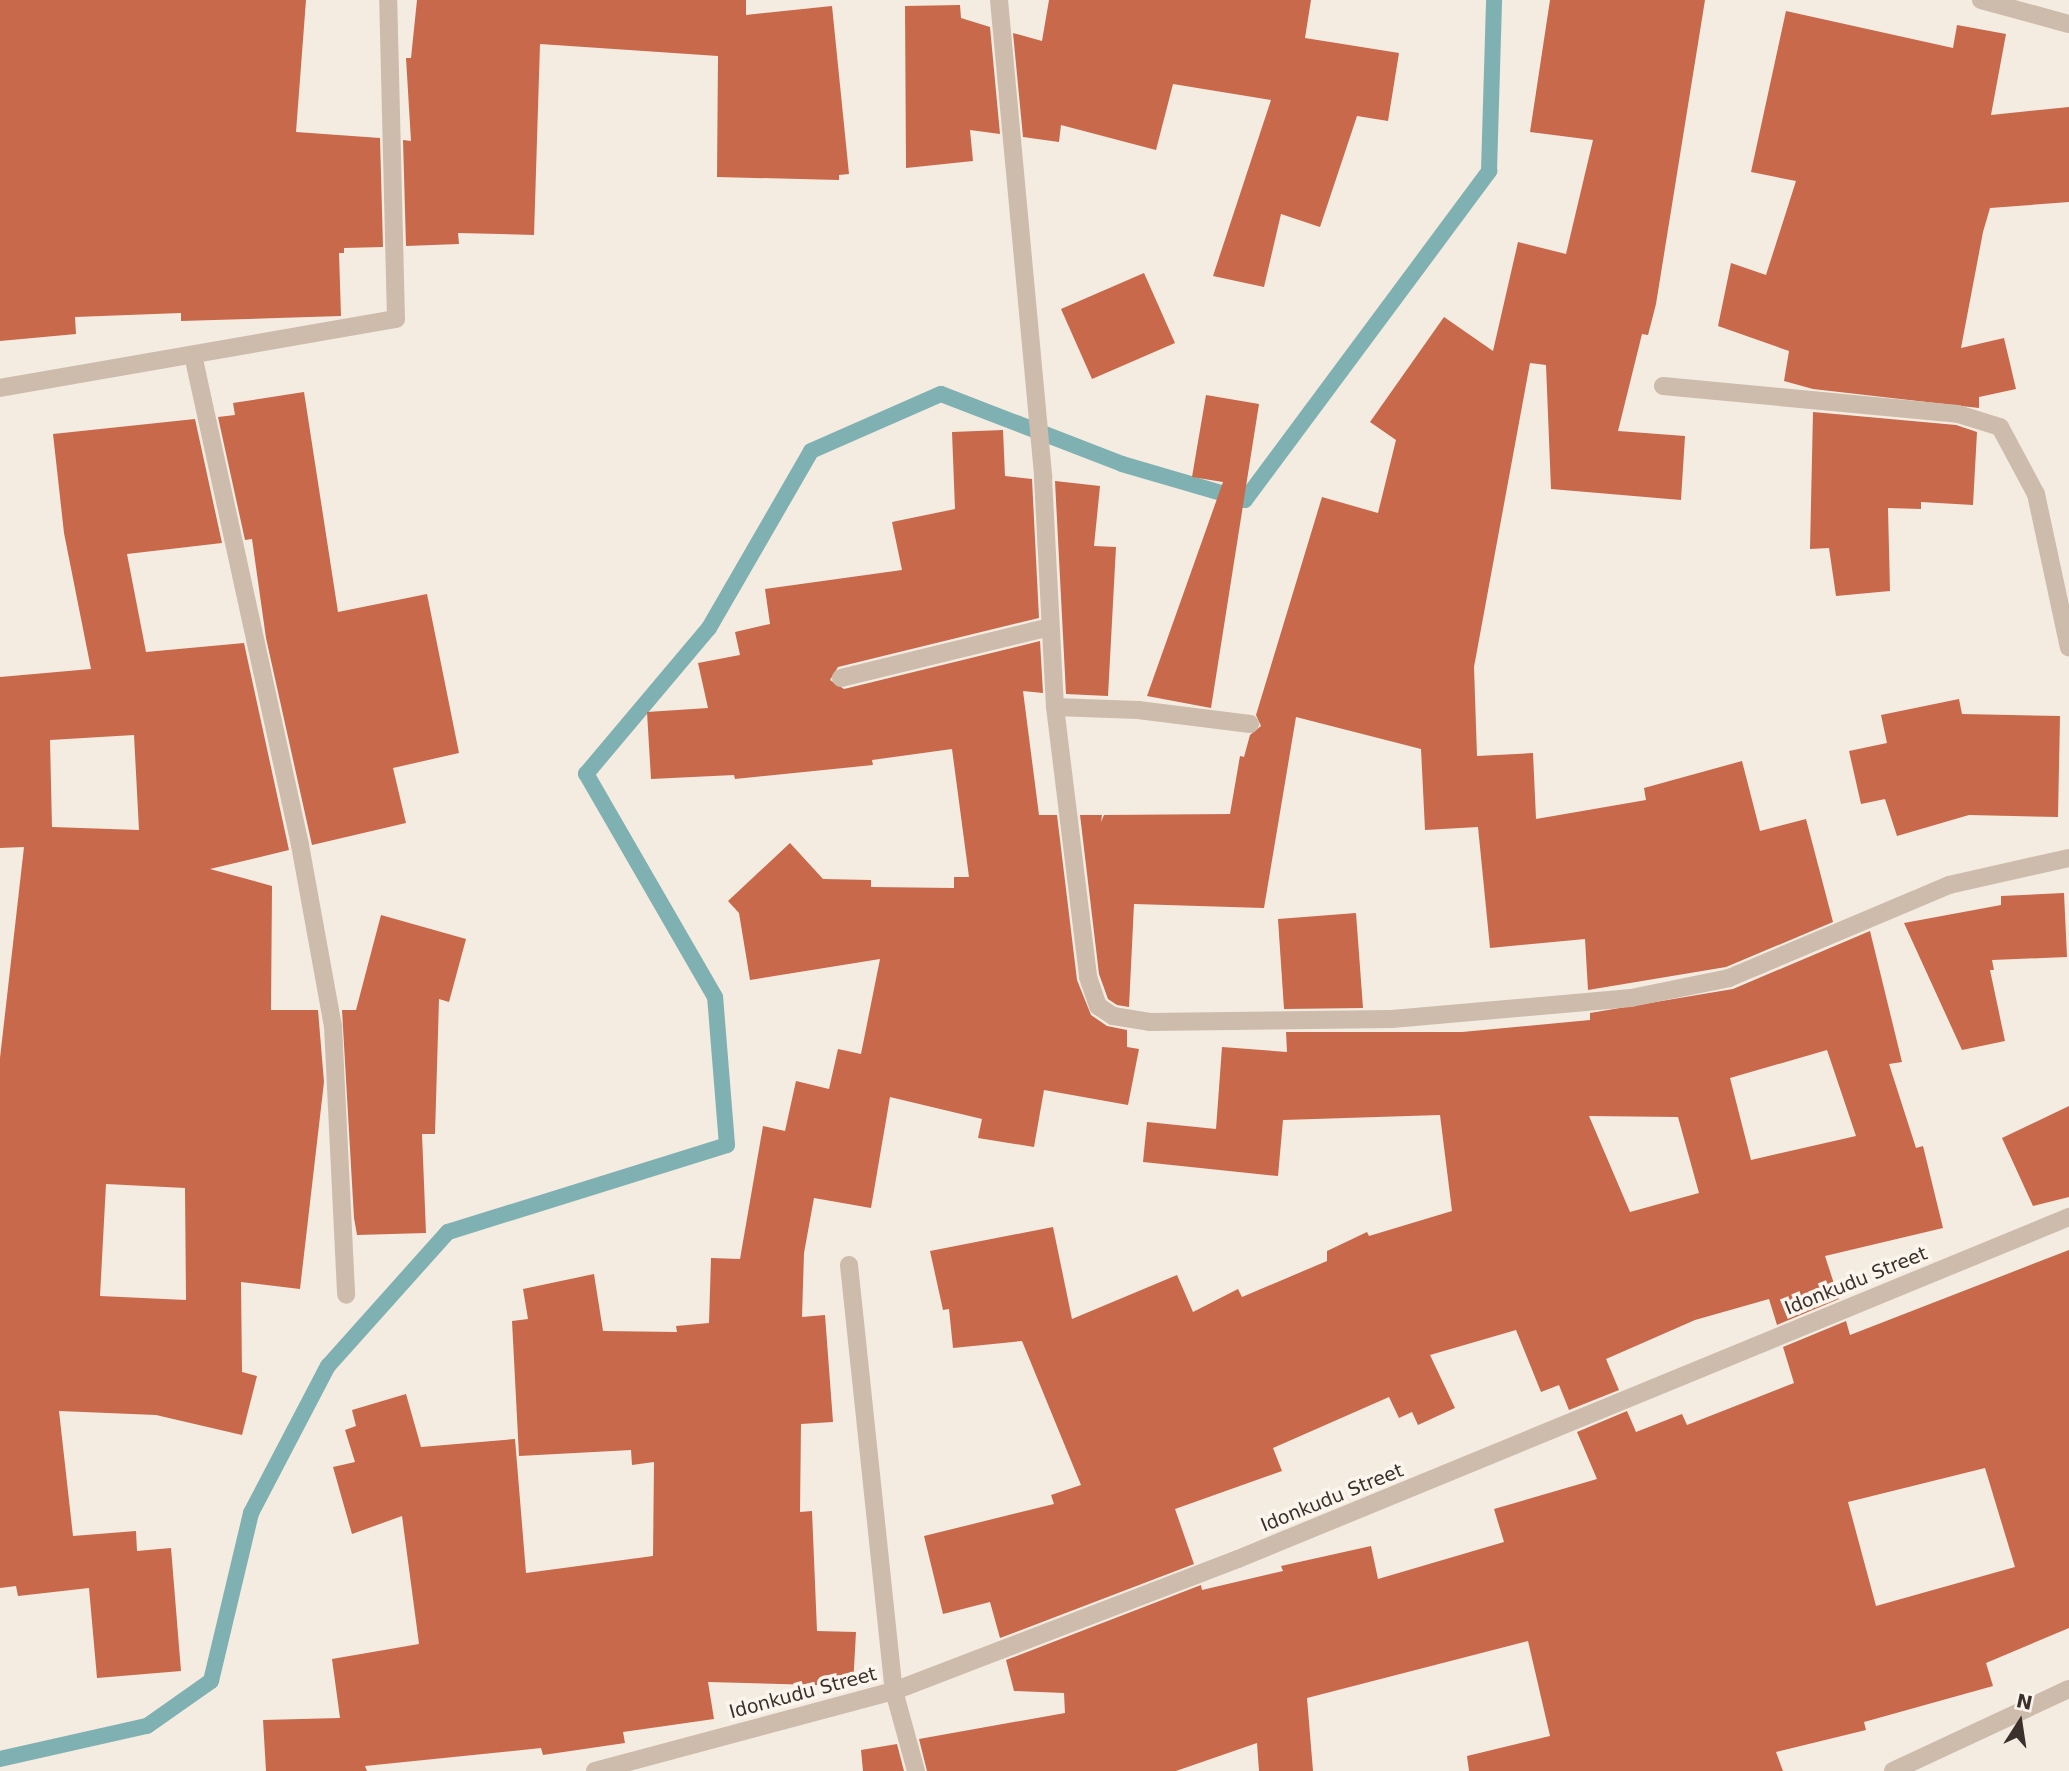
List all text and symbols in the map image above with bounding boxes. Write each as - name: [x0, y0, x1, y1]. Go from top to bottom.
- street label: Idonkudu Street: [1781, 1242, 1931, 1320]
- street label: Idonkudu Street: [1257, 1459, 1407, 1537]
- street label: Idonkudu Street: [727, 1662, 879, 1724]
- north arrow: [1985, 1687, 2055, 1757]
- text: N: [2014, 1689, 2034, 1714]

